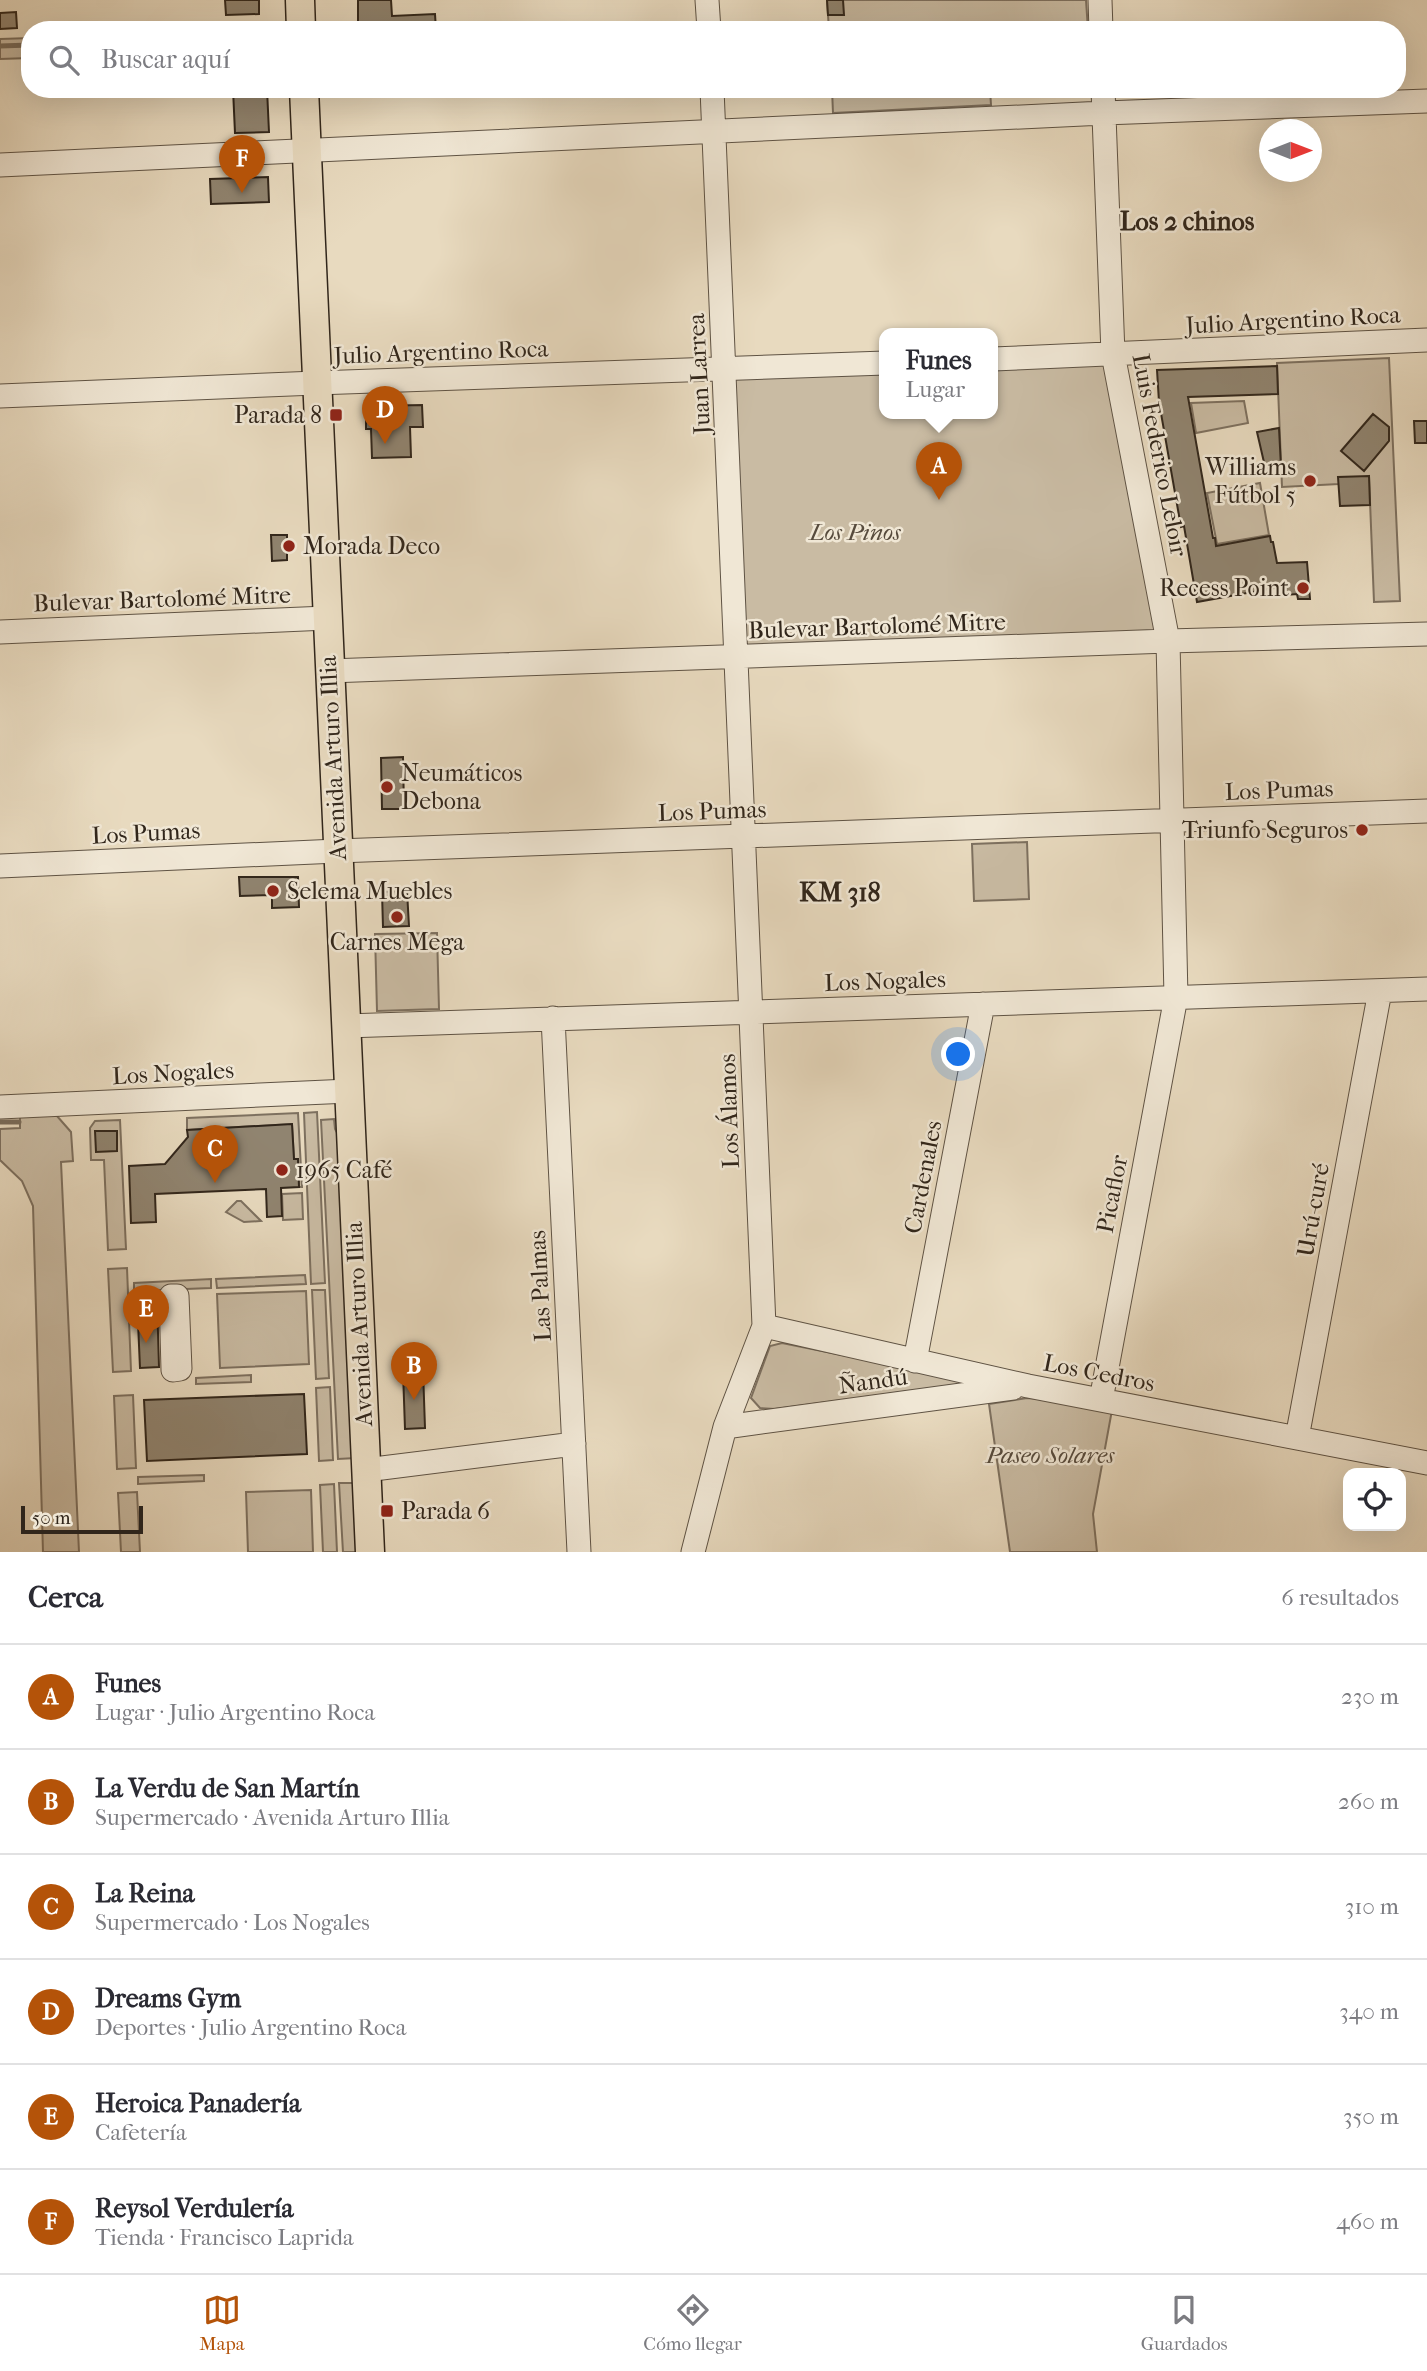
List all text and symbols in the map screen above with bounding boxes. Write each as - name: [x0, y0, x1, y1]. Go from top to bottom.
- search box: [21, 21, 1406, 98]
- icon: search: [45, 41, 83, 79]
- text: Buscar aquí: [101, 44, 230, 75]
- north arrow: [1259, 119, 1322, 182]
- pin: F: [219, 135, 265, 193]
- district label: Los 2 chinos: [1120, 206, 1255, 237]
- street label: Julio Argentino Roca: [1183, 300, 1402, 340]
- street label: Juan Larrea: [682, 312, 716, 437]
- popup: [879, 328, 998, 419]
- street label: Julio Argentino Roca: [331, 334, 550, 370]
- text: Funes: [905, 345, 972, 376]
- street label: Luis Federico Leloir: [1127, 351, 1194, 559]
- text: Lugar: [905, 376, 965, 403]
- pin: D: [362, 386, 408, 444]
- place label: Parada 8: [234, 401, 322, 429]
- marker: Parada 8: [328, 407, 344, 423]
- pin: A: [916, 442, 962, 500]
- place label: Williams Fútbol 5: [1204, 453, 1296, 509]
- marker: Williams Fútbol 5: [1302, 473, 1318, 489]
- park label: Los Pinos: [807, 518, 901, 546]
- place label: Morada Deco: [303, 532, 440, 560]
- marker: Morada Deco: [281, 538, 297, 554]
- place label: Recess Point: [1159, 574, 1289, 602]
- marker: Recess Point: [1295, 580, 1311, 596]
- street label: Bulevar Bartolomé Mitre: [33, 581, 291, 617]
- street label: Bulevar Bartolomé Mitre: [748, 608, 1006, 644]
- street label: Avenida Arturo Illia: [314, 654, 352, 862]
- place label: Neumáticos Debona: [401, 759, 522, 815]
- street label: Los Pumas: [1224, 774, 1334, 806]
- marker: Neumáticos Debona: [379, 779, 395, 795]
- street label: Los Pumas: [657, 795, 767, 827]
- street label: Los Pumas: [91, 816, 201, 850]
- place label: Triunfo Seguros: [1182, 816, 1348, 844]
- marker: Triunfo Seguros: [1354, 822, 1370, 838]
- place label: Selema Muebles: [287, 877, 452, 905]
- district label: KM 318: [799, 877, 881, 908]
- marker: Selema Muebles: [265, 883, 281, 899]
- marker: Carnes Mega: [389, 909, 405, 925]
- place label: Carnes Mega: [330, 928, 465, 956]
- street label: Los Nogales: [824, 965, 947, 997]
- your location: [941, 1037, 975, 1071]
- street label: Los Álamos: [712, 1053, 745, 1169]
- street label: Los Nogales: [111, 1056, 235, 1090]
- street label: Cardenales: [898, 1118, 948, 1236]
- pin: C: [192, 1125, 238, 1183]
- street label: Picaflor: [1091, 1152, 1133, 1235]
- place label: 1965 Café: [296, 1156, 392, 1184]
- street label: Urú-curé: [1291, 1161, 1335, 1259]
- marker: 1965 Café: [274, 1162, 290, 1178]
- street label: Avenida Arturo Illia: [340, 1220, 378, 1428]
- street label: Las Palmas: [523, 1229, 557, 1342]
- pin: E: [123, 1285, 169, 1343]
- pin: B: [391, 1342, 437, 1400]
- street label: Los Cedros: [1041, 1348, 1157, 1398]
- street label: Ñandú: [837, 1362, 910, 1400]
- park label: Paseo Solares: [985, 1441, 1115, 1469]
- map controls: [1343, 1468, 1406, 1531]
- button: locate: [1343, 1468, 1406, 1531]
- place label: Parada 6: [401, 1497, 491, 1525]
- scale bar: [21, 1503, 144, 1535]
- marker: Parada 6: [379, 1503, 395, 1519]
- text: 50 m: [32, 1507, 71, 1529]
- text: Cerca: [28, 1580, 103, 1615]
- text: 6 resultados: [1281, 1584, 1399, 1611]
- text: Funes: [95, 1668, 161, 1699]
- text: A: [44, 1683, 58, 1710]
- text: 230 m: [1341, 1683, 1399, 1710]
- text: Lugar · Julio Argentino Roca: [95, 1699, 375, 1726]
- text: La Verdu de San Martín: [95, 1773, 360, 1804]
- text: B: [44, 1788, 58, 1815]
- text: 260 m: [1338, 1788, 1399, 1815]
- text: Supermercado · Avenida Arturo Illia: [95, 1804, 449, 1831]
- text: La Reina: [95, 1878, 195, 1909]
- text: C: [43, 1893, 59, 1920]
- text: 310 m: [1345, 1893, 1399, 1920]
- text: Supermercado · Los Nogales: [95, 1909, 370, 1936]
- text: Dreams Gym: [95, 1983, 241, 2014]
- text: D: [42, 1998, 60, 2025]
- text: 340 m: [1339, 1998, 1399, 2025]
- text: Deportes · Julio Argentino Roca: [95, 2014, 406, 2041]
- text: Heroica Panadería: [95, 2088, 301, 2119]
- text: E: [44, 2103, 58, 2130]
- text: 350 m: [1343, 2103, 1399, 2130]
- text: Cafetería: [95, 2119, 187, 2146]
- text: Reysol Verdulería: [95, 2193, 294, 2224]
- text: F: [45, 2208, 57, 2235]
- text: 460 m: [1336, 2208, 1399, 2235]
- text: Tienda · Francisco Laprida: [95, 2224, 354, 2251]
- tab: Mapa: [199, 2291, 245, 2355]
- tab: Cómo llegar: [643, 2291, 742, 2355]
- tab: Guardados: [1141, 2291, 1228, 2355]

